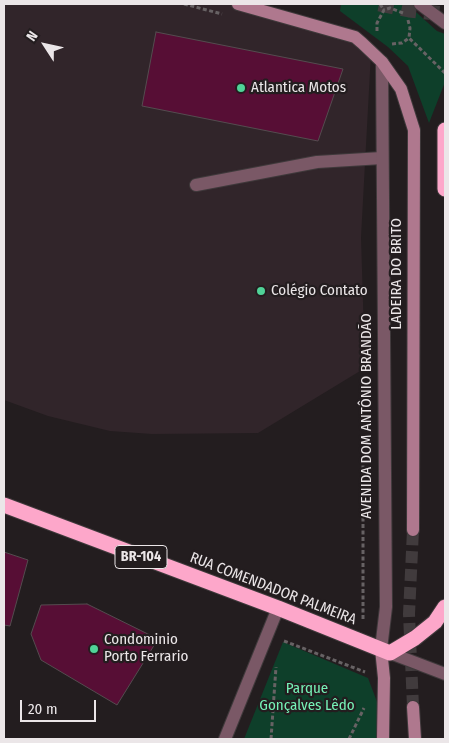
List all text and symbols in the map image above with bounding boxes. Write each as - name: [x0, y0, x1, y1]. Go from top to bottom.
- north arrow: [20, 20, 70, 70]
- text: N: [23, 28, 42, 44]
- place label: Atlantica Motos: [251, 79, 346, 97]
- marker: Atlantica Motos: [235, 82, 247, 94]
- street label: LADEIRA DO BRITO: [388, 218, 406, 330]
- place label: Colégio Contato: [271, 282, 368, 300]
- marker: Colégio Contato: [255, 285, 267, 297]
- street label: AVENIDA DOM ANTÔNIO BRANDÃO: [358, 313, 376, 519]
- road number: BR-104: [115, 546, 167, 568]
- street label: RUA COMENDADOR PALMEIRA: [187, 549, 359, 629]
- place label: Condominio Porto Ferrario: [104, 631, 188, 666]
- marker: Condominio Porto Ferrario: [88, 643, 100, 655]
- park label: Parque Gonçalves Lêdo: [259, 680, 355, 715]
- scale bar: [22, 690, 99, 722]
- text: 20 m: [28, 700, 58, 718]

